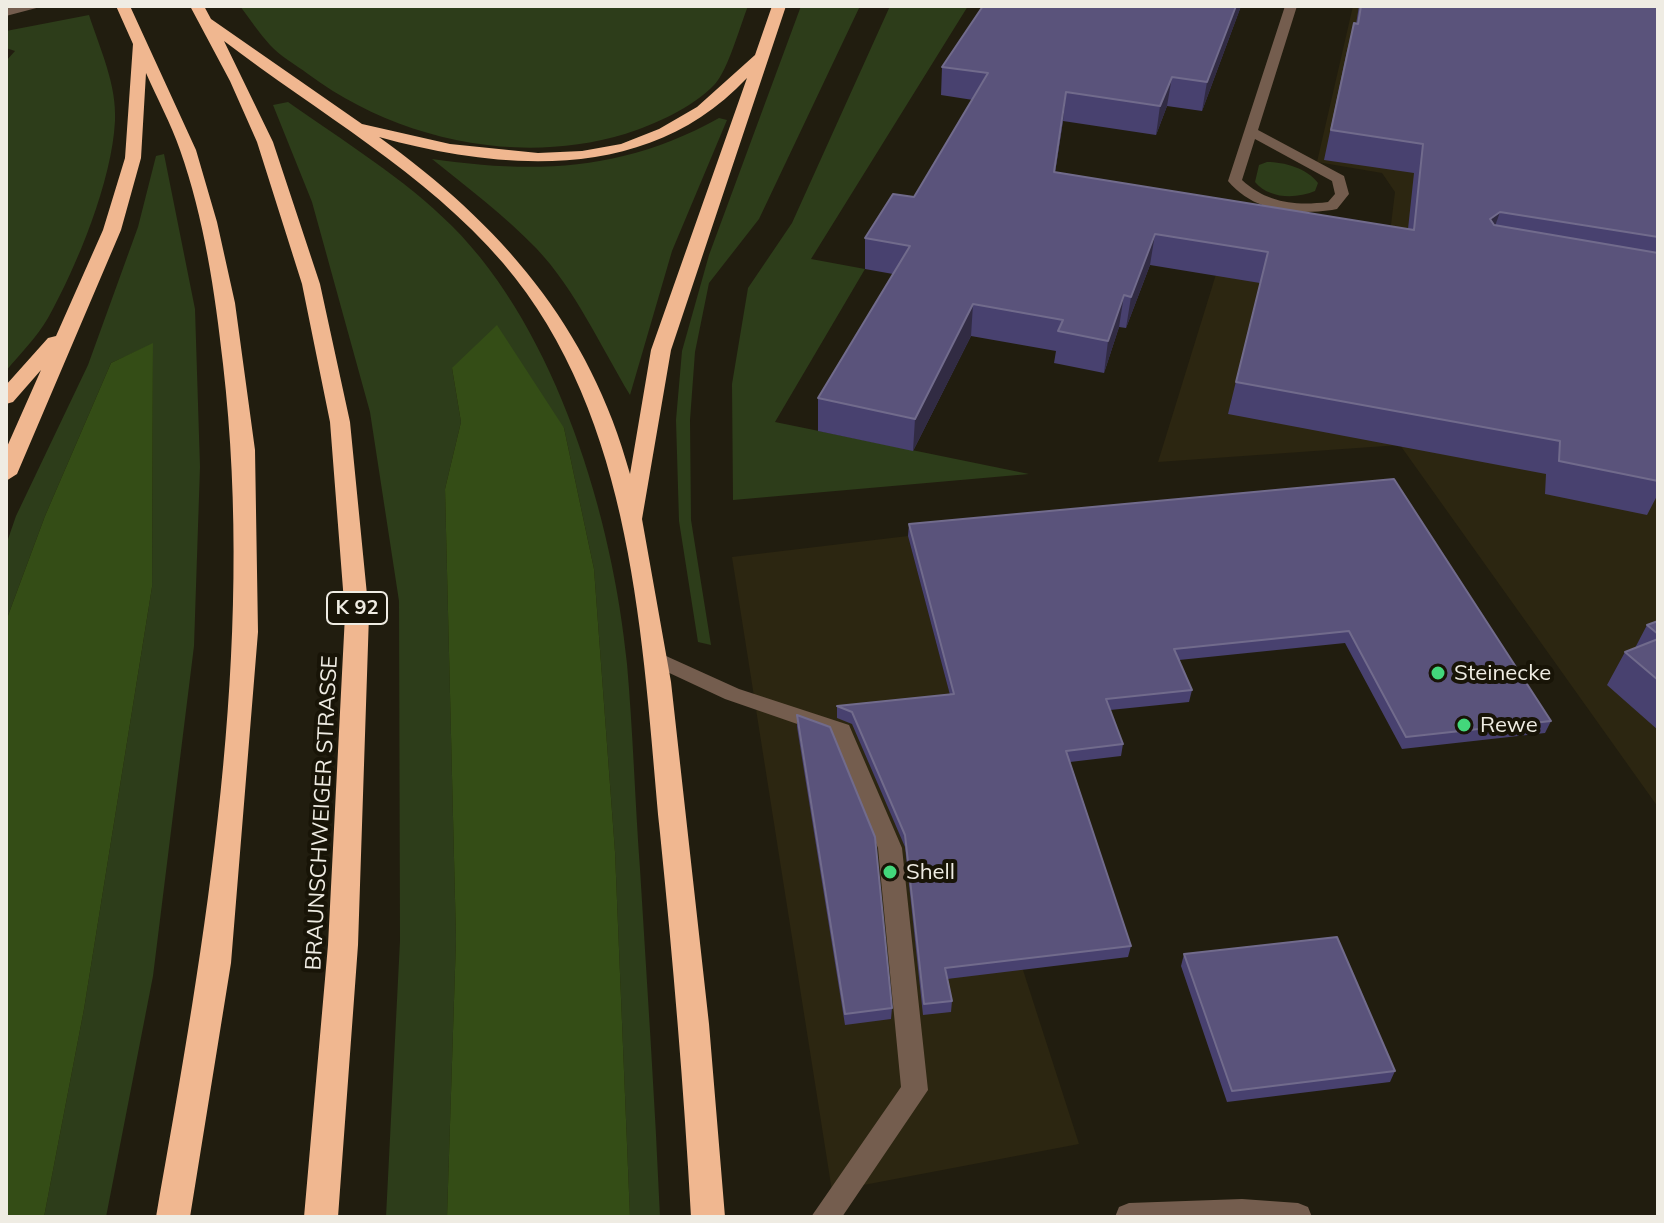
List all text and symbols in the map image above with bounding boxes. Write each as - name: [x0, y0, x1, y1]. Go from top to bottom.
- road number: K 92: [327, 592, 387, 624]
- street label: BRAUNSCHWEIGER STRASSE: [301, 655, 343, 971]
- place label: Steinecke: [1454, 660, 1551, 686]
- marker: Steinecke: [1429, 664, 1447, 682]
- place label: Rewe: [1480, 712, 1538, 738]
- marker: Rewe: [1455, 716, 1473, 734]
- place label: Shell: [906, 859, 955, 885]
- marker: Shell: [881, 863, 899, 881]

